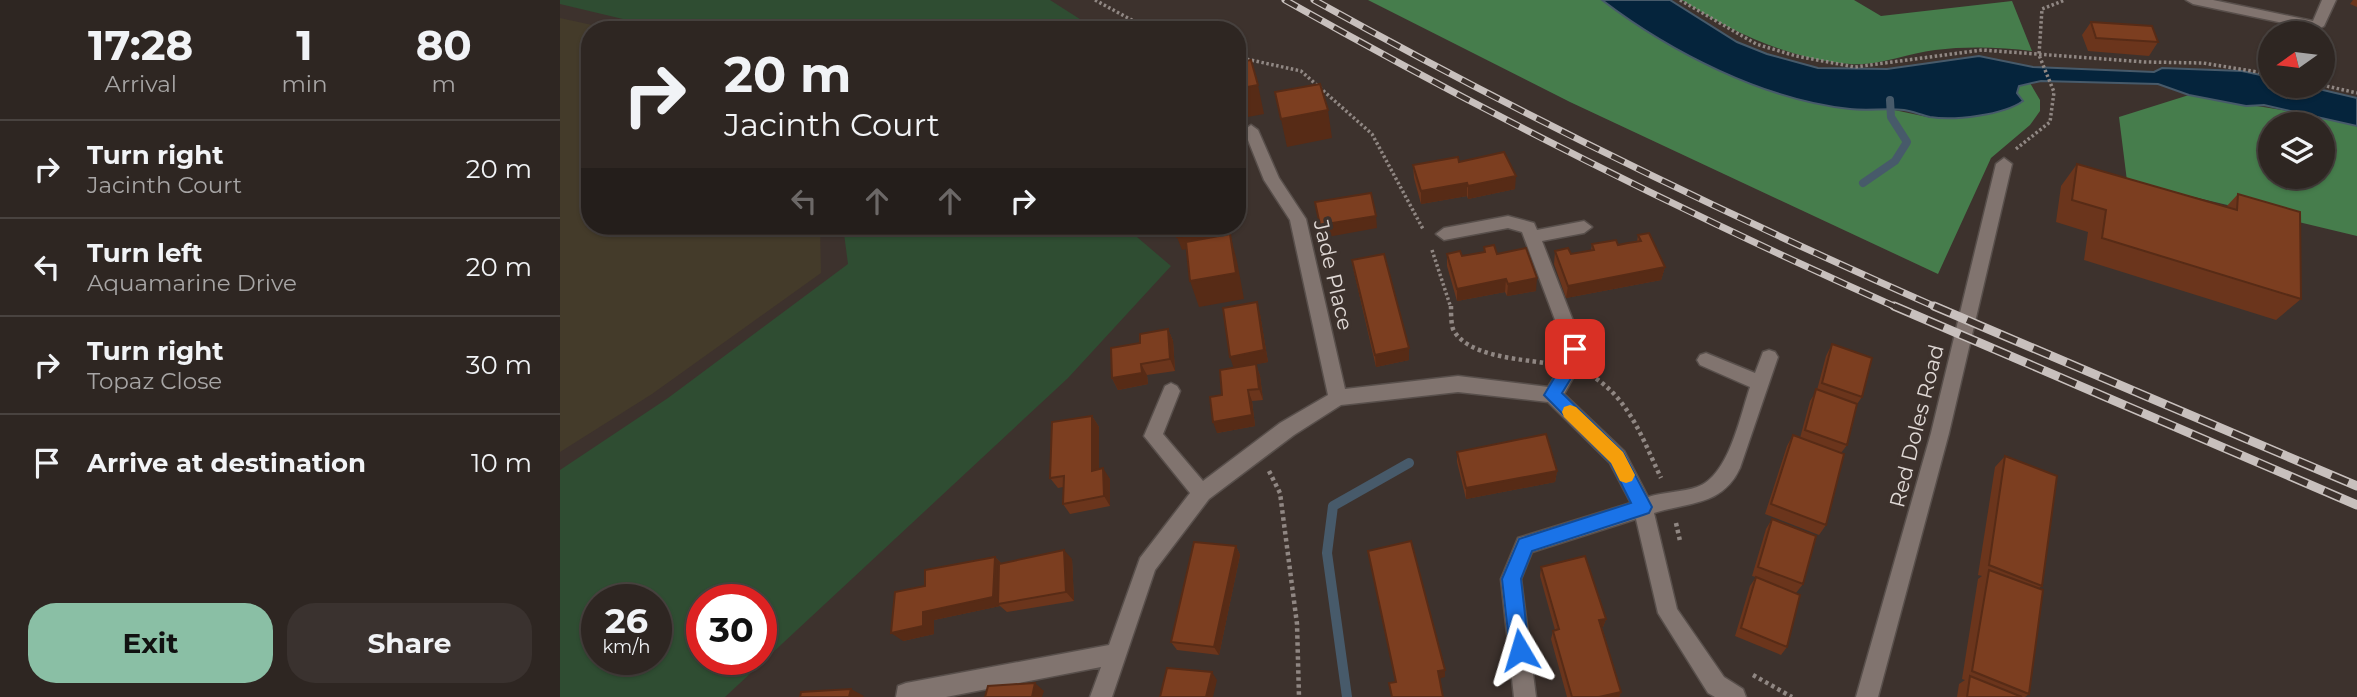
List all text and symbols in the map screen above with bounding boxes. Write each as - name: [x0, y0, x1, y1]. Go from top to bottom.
- text: 17:28: [88, 19, 193, 71]
- text: 1: [296, 19, 313, 71]
- text: 80: [416, 19, 472, 71]
- north arrow: [2258, 21, 2334, 98]
- map controls: [2258, 21, 2335, 189]
- text: 20 m: [724, 45, 851, 104]
- icon: right: [609, 49, 700, 140]
- text: Arrival: [104, 70, 177, 98]
- text: min: [281, 70, 328, 98]
- text: m: [432, 70, 456, 98]
- text: Jacinth Court: [724, 105, 940, 144]
- button: layers: [2258, 112, 2335, 189]
- text: Turn right: [87, 139, 223, 171]
- icon: right: [28, 150, 66, 188]
- text: 20 m: [466, 153, 532, 185]
- text: Jacinth Court: [87, 171, 242, 199]
- icon: left: [785, 182, 823, 220]
- icon: ahead: [858, 182, 896, 220]
- icon: ahead: [931, 182, 969, 220]
- icon: right: [1004, 182, 1042, 220]
- street label: Jade Place: [1308, 216, 1358, 333]
- text: Turn left: [87, 237, 203, 269]
- icon: left: [28, 248, 66, 286]
- text: 20 m: [466, 251, 532, 283]
- text: Aquamarine Drive: [87, 269, 297, 297]
- pin: [1545, 319, 1605, 379]
- icon: arrive: [1556, 330, 1594, 368]
- text: Turn right: [87, 335, 223, 367]
- street label: Red Doles Road: [1884, 342, 1949, 510]
- icon: right: [28, 346, 66, 384]
- text: 30 m: [466, 349, 532, 381]
- text: Topaz Close: [87, 367, 222, 395]
- icon: arrive: [28, 444, 66, 482]
- text: Arrive at destination: [87, 447, 366, 479]
- text: 10 m: [471, 447, 532, 479]
- speed limit sign: 30: [686, 584, 777, 675]
- text: 26: [605, 599, 648, 642]
- button: Exit: [28, 603, 273, 683]
- button: Share: [287, 603, 532, 683]
- position arrow: [1483, 613, 1557, 687]
- text: km/h: [602, 636, 651, 658]

